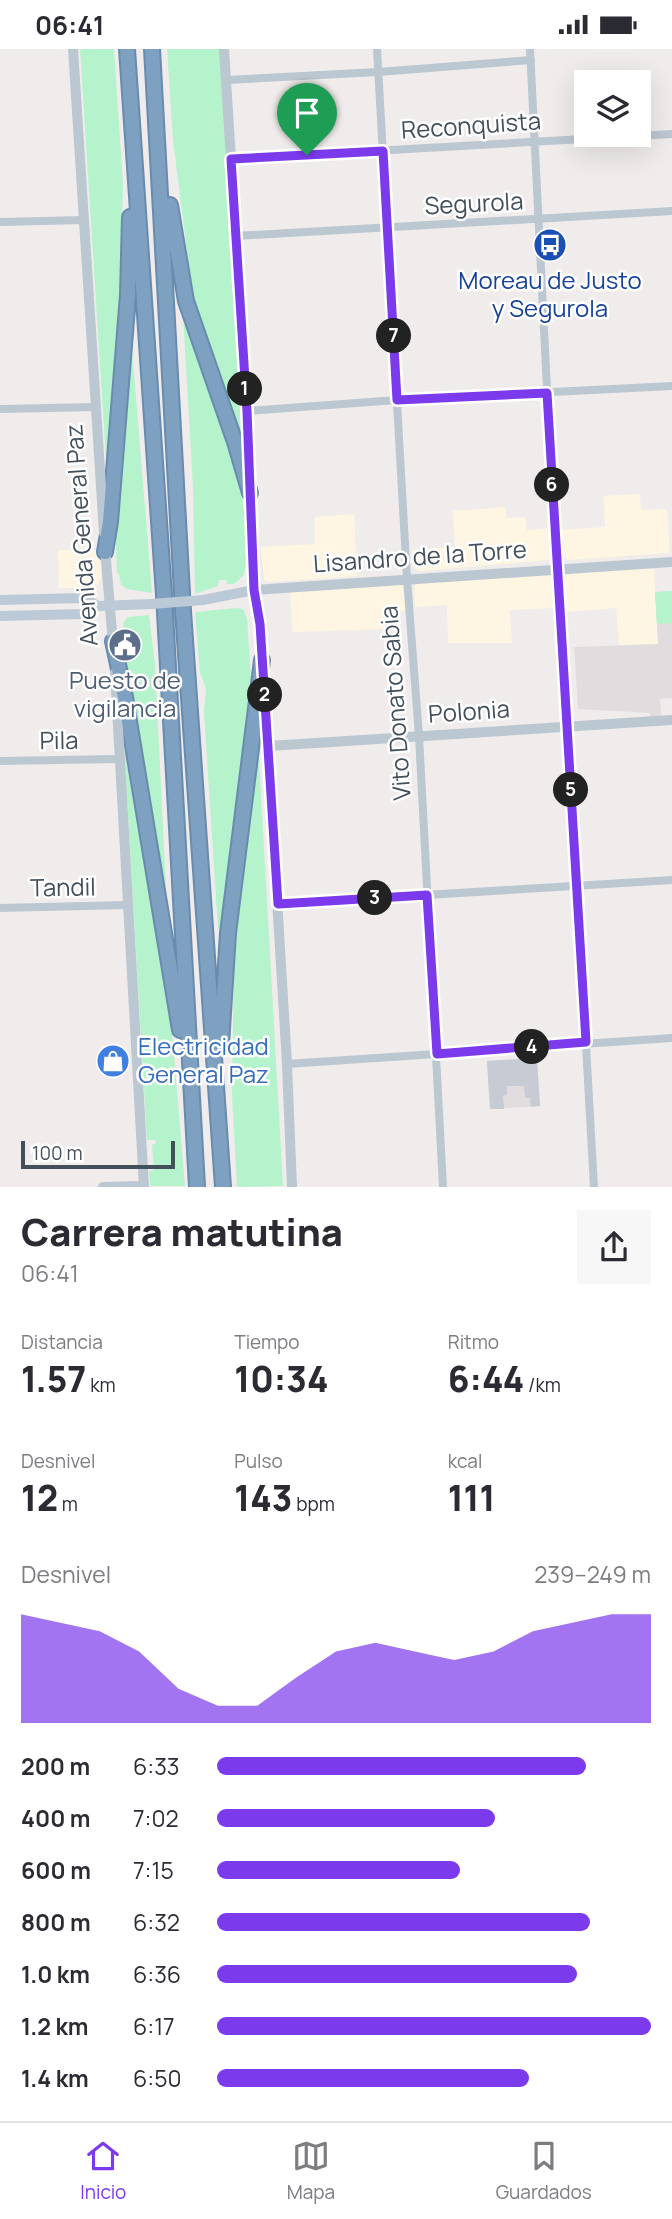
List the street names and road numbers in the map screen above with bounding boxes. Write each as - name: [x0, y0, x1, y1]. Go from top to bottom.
- street label: Reconquista: [400, 103, 542, 146]
- street label: Segurola: [424, 183, 524, 222]
- street label: Avenida General Paz: [56, 423, 105, 647]
- street label: Lisandro de la Torre: [312, 532, 528, 579]
- street label: Vito Donato Sabia: [371, 605, 418, 802]
- street label: Polonia: [427, 691, 511, 730]
- street label: Pila: [39, 723, 79, 756]
- street label: Tandil: [30, 869, 96, 904]

